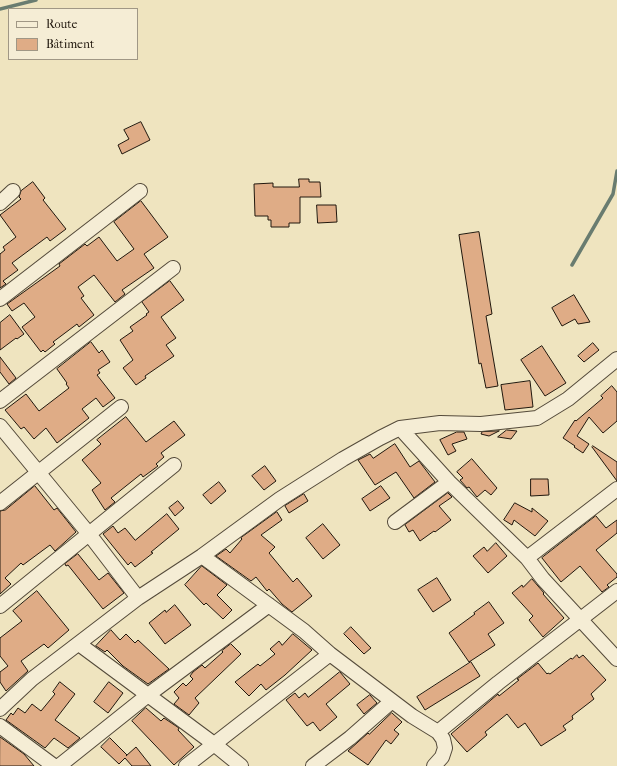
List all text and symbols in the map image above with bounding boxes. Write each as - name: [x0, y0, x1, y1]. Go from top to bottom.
- legend: [8, 8, 138, 60]
- text: Route: [46, 17, 78, 31]
- text: Bâtiment: [46, 37, 94, 51]

